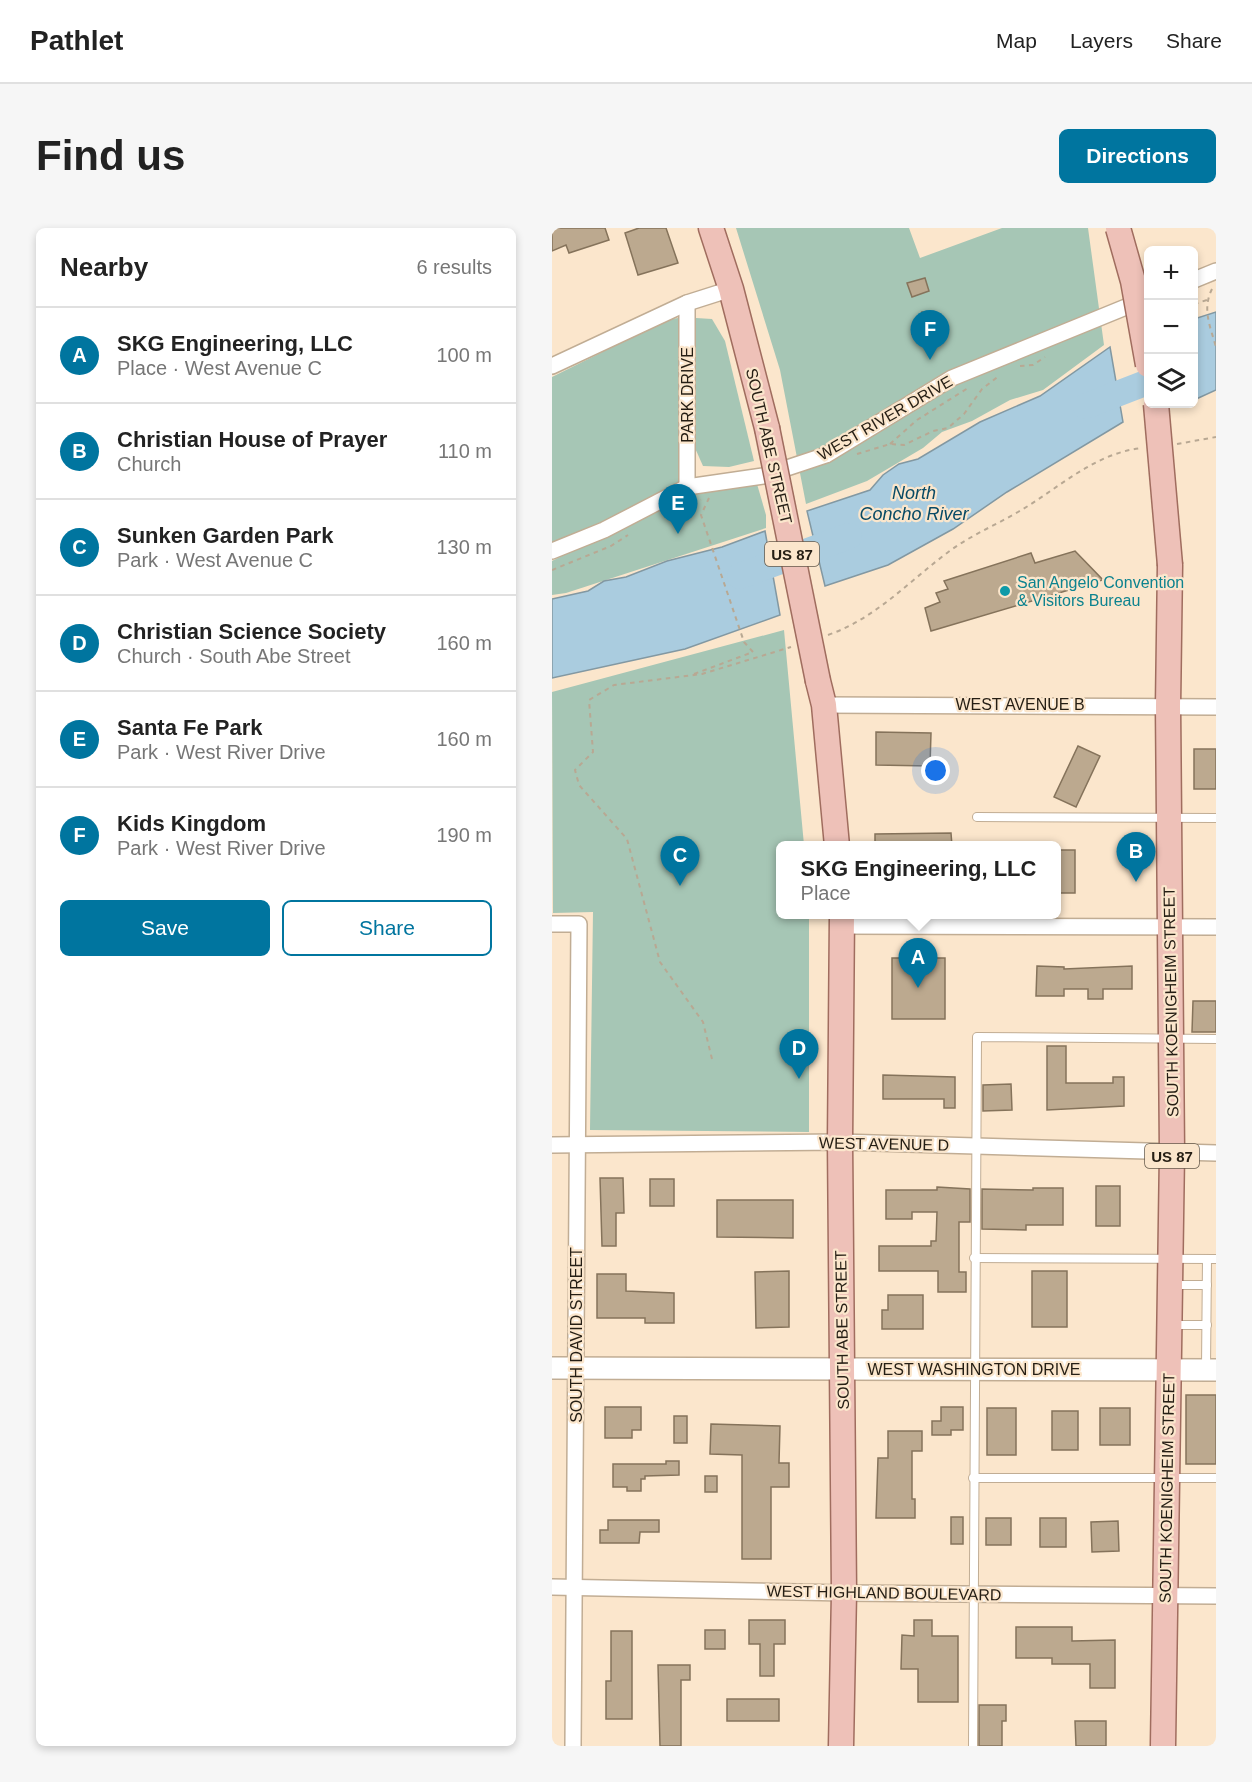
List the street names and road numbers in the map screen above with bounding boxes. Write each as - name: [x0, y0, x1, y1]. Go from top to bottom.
- street label: PARK DRIVE: [679, 347, 696, 443]
- street label: SOUTH ABE STREET: [743, 367, 795, 526]
- street label: WEST RIVER DRIVE: [815, 372, 955, 464]
- road number: US 87: [765, 542, 819, 566]
- street label: WEST AVENUE B: [955, 696, 1085, 713]
- street label: SOUTH KOENIGHEIM STREET: [1160, 887, 1182, 1117]
- street label: WEST AVENUE D: [819, 1134, 949, 1154]
- road number: US 87: [1145, 1144, 1199, 1168]
- street label: SOUTH DAVID STREET: [568, 1247, 585, 1423]
- street label: SOUTH ABE STREET: [832, 1250, 852, 1410]
- street label: WEST WASHINGTON DRIVE: [867, 1361, 1081, 1378]
- street label: SOUTH KOENIGHEIM STREET: [1156, 1373, 1178, 1603]
- street label: WEST HIGHLAND BOULEVARD: [766, 1582, 1002, 1604]

